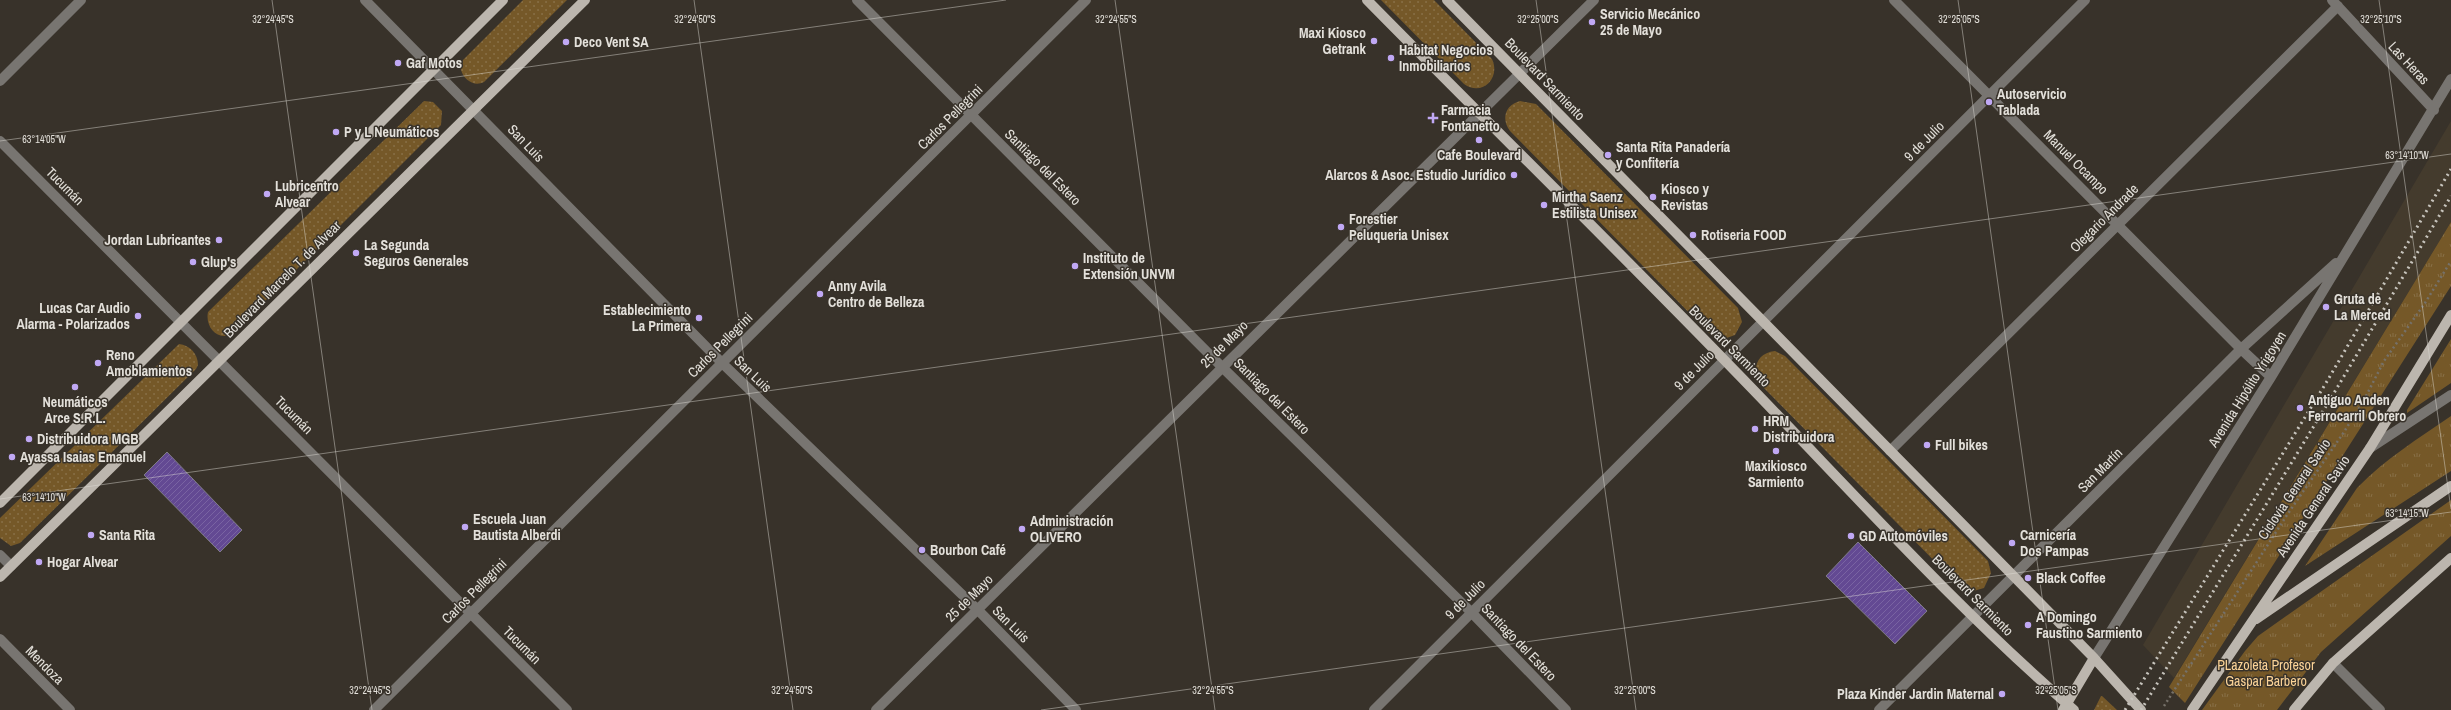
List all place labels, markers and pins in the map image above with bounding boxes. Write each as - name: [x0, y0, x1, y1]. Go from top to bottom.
- place label: Servicio Mecánico 25 de Mayo: [1600, 5, 1700, 39]
- marker: Servicio Mecánico 25 de Mayo: [1587, 17, 1597, 27]
- place label: Maxi Kiosco Getrank: [1299, 24, 1367, 58]
- place label: Deco Vent SA: [574, 33, 649, 51]
- marker: Maxi Kiosco Getrank: [1369, 36, 1379, 46]
- marker: Deco Vent SA: [561, 37, 571, 47]
- place label: Habitat Negocios Inmobiliarios: [1399, 41, 1493, 75]
- marker: Habitat Negocios Inmobiliarios: [1386, 53, 1396, 63]
- place label: Gaf Motos: [406, 54, 462, 72]
- marker: Gaf Motos: [393, 58, 403, 68]
- place label: Autoservicio Tablada: [1997, 85, 2067, 119]
- marker: Autoservicio Tablada: [1984, 97, 1994, 107]
- place label: Farmacia Fontanetto: [1441, 101, 1500, 135]
- marker: Farmacia Fontanetto: [1428, 113, 1438, 123]
- place label: P y L Neumáticos: [344, 123, 439, 141]
- marker: P y L Neumáticos: [331, 127, 341, 137]
- marker: Cafe Boulevard: [1474, 135, 1484, 145]
- place label: Santa Rita Panadería y Confitería: [1616, 138, 1731, 172]
- place label: Cafe Boulevard: [1437, 146, 1521, 164]
- marker: Santa Rita Panadería y Confitería: [1603, 150, 1613, 160]
- place label: Alarcos & Asoc. Estudio Jurídico: [1325, 166, 1506, 184]
- marker: Alarcos & Asoc. Estudio Jurídico: [1509, 170, 1519, 180]
- place label: Lubricentro Alvear: [275, 177, 339, 211]
- place label: Kiosco y Revistas: [1661, 180, 1709, 214]
- place label: Mirtha Saenz Estilista Unisex: [1552, 188, 1637, 222]
- marker: Lubricentro Alvear: [262, 189, 272, 199]
- marker: Kiosco y Revistas: [1648, 192, 1658, 202]
- marker: Mirtha Saenz Estilista Unisex: [1539, 200, 1549, 210]
- place label: Forestier Peluqueria Unisex: [1349, 210, 1449, 244]
- marker: Forestier Peluqueria Unisex: [1336, 222, 1346, 232]
- place label: Rotiseria FOOD: [1701, 226, 1786, 244]
- marker: Rotiseria FOOD: [1688, 230, 1698, 240]
- place label: Jordan Lubricantes: [104, 231, 211, 249]
- marker: Jordan Lubricantes: [214, 235, 224, 245]
- place label: La Segunda Seguros Generales: [364, 236, 469, 270]
- marker: La Segunda Seguros Generales: [351, 248, 361, 258]
- place label: Instituto de Extensión UNVM: [1083, 249, 1175, 283]
- place label: Glup's: [201, 253, 236, 271]
- marker: Glup's: [188, 257, 198, 267]
- marker: Instituto de Extensión UNVM: [1070, 261, 1080, 271]
- place label: Anny Avila Centro de Belleza: [828, 277, 925, 311]
- marker: Anny Avila Centro de Belleza: [815, 289, 825, 299]
- place label: Gruta de La Merced: [2334, 290, 2391, 324]
- place label: Lucas Car Audio Alarma - Polarizados: [16, 299, 130, 333]
- place label: Establecimiento La Primera: [603, 301, 692, 335]
- marker: Gruta de La Merced: [2321, 302, 2331, 312]
- marker: Lucas Car Audio Alarma - Polarizados: [133, 311, 143, 321]
- marker: Establecimiento La Primera: [694, 313, 704, 323]
- place label: Reno Amoblamientos: [106, 346, 192, 380]
- marker: Reno Amoblamientos: [93, 358, 103, 368]
- marker: Neumáticos Arce S.R.L.: [70, 382, 80, 392]
- place label: Antiguo Anden Ferrocarril Obrero: [2308, 391, 2406, 425]
- place label: Neumáticos Arce S.R.L.: [42, 393, 108, 427]
- marker: Antiguo Anden Ferrocarril Obrero: [2295, 403, 2305, 413]
- place label: HRM Distribuidora: [1763, 412, 1835, 446]
- marker: HRM Distribuidora: [1750, 424, 1760, 434]
- place label: Distribuidora MGB: [37, 430, 138, 448]
- marker: Distribuidora MGB: [24, 434, 34, 444]
- place label: Full bikes: [1935, 436, 1988, 454]
- marker: Full bikes: [1922, 440, 1932, 450]
- marker: Maxikiosco Sarmiento: [1771, 446, 1781, 456]
- place label: Ayassa Isaias Emanuel: [20, 448, 146, 466]
- marker: Ayassa Isaias Emanuel: [7, 452, 17, 462]
- place label: Maxikiosco Sarmiento: [1745, 457, 1807, 491]
- place label: Escuela Juan Bautista Alberdi: [473, 510, 561, 544]
- place label: Administración OLIVERO: [1030, 512, 1114, 546]
- marker: Escuela Juan Bautista Alberdi: [460, 522, 470, 532]
- marker: Administración OLIVERO: [1017, 524, 1027, 534]
- place label: Santa Rita: [99, 526, 156, 544]
- place label: Carnicería Dos Pampas: [2020, 526, 2089, 560]
- place label: GD Automóviles: [1859, 527, 1948, 545]
- marker: Santa Rita: [86, 530, 96, 540]
- marker: GD Automóviles: [1846, 531, 1856, 541]
- marker: Carnicería Dos Pampas: [2007, 538, 2017, 548]
- place label: Bourbon Café: [930, 541, 1006, 559]
- marker: Bourbon Café: [917, 545, 927, 555]
- place label: Hogar Alvear: [47, 553, 119, 571]
- marker: Hogar Alvear: [34, 557, 44, 567]
- place label: Black Coffee: [2036, 569, 2106, 587]
- marker: Black Coffee: [2023, 573, 2033, 583]
- place label: A Domingo Faustino Sarmiento: [2036, 608, 2143, 642]
- marker: A Domingo Faustino Sarmiento: [2023, 620, 2033, 630]
- place label: Plaza Kinder Jardin Maternal: [1837, 685, 1994, 703]
- marker: Plaza Kinder Jardin Maternal: [1997, 689, 2007, 699]

